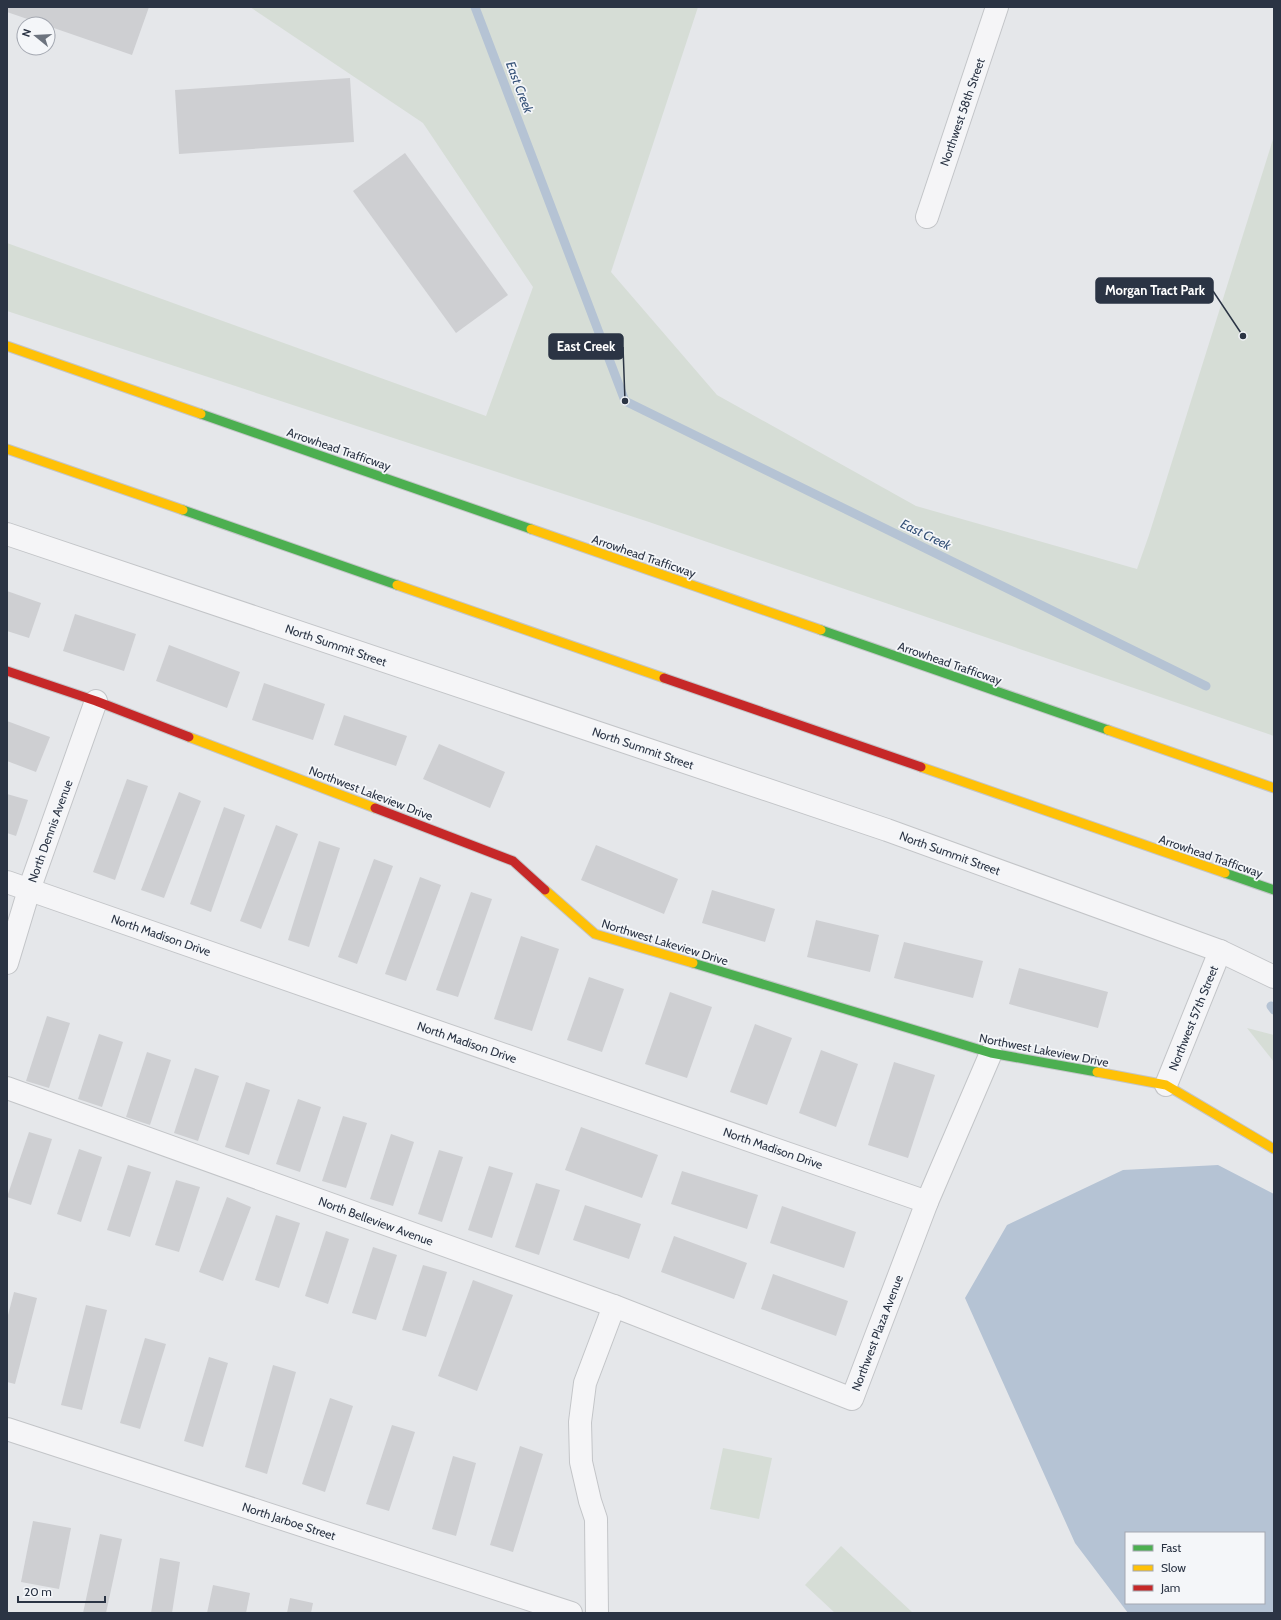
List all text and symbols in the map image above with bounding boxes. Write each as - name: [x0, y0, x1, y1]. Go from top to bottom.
- north arrow: [16, 16, 56, 56]
- text: N: [19, 27, 34, 39]
- street label: Northwest 58th Street: [936, 56, 988, 168]
- water label: East Creek: [503, 59, 537, 115]
- callout: Morgan Tract Park: [1096, 278, 1213, 303]
- text: Morgan Tract Park: [1105, 282, 1206, 298]
- callout: East Creek: [549, 334, 623, 359]
- text: East Creek: [557, 338, 616, 354]
- street label: Arrowhead Trafficway: [285, 424, 393, 474]
- water label: East Creek: [898, 515, 954, 553]
- street label: Arrowhead Trafficway: [590, 531, 698, 581]
- street label: North Summit Street: [283, 621, 389, 669]
- street label: Arrowhead Trafficway: [896, 638, 1004, 688]
- street label: North Summit Street: [590, 724, 696, 772]
- street label: Northwest Lakeview Drive: [307, 762, 435, 824]
- street label: North Dennis Avenue: [24, 778, 76, 884]
- street label: North Summit Street: [897, 828, 1003, 878]
- street label: Arrowhead Trafficway: [1157, 831, 1265, 881]
- street label: North Madison Drive: [109, 911, 213, 959]
- street label: Northwest Lakeview Drive: [600, 916, 730, 968]
- street label: Northwest 57th Street: [1165, 963, 1221, 1073]
- street label: North Madison Drive: [415, 1018, 519, 1066]
- street label: Northwest Lakeview Drive: [978, 1030, 1110, 1070]
- street label: North Madison Drive: [721, 1124, 825, 1172]
- street label: North Belleview Avenue: [317, 1193, 435, 1249]
- street label: Northwest Plaza Avenue: [848, 1273, 906, 1393]
- street label: North Jarboe Street: [240, 1499, 338, 1543]
- legend: [1125, 1532, 1265, 1604]
- text: Fast: [1161, 1540, 1181, 1555]
- text: Slow: [1161, 1560, 1186, 1575]
- scale bar: [18, 1578, 105, 1604]
- text: Jam: [1160, 1580, 1180, 1595]
- text: 20 m: [24, 1584, 52, 1599]

